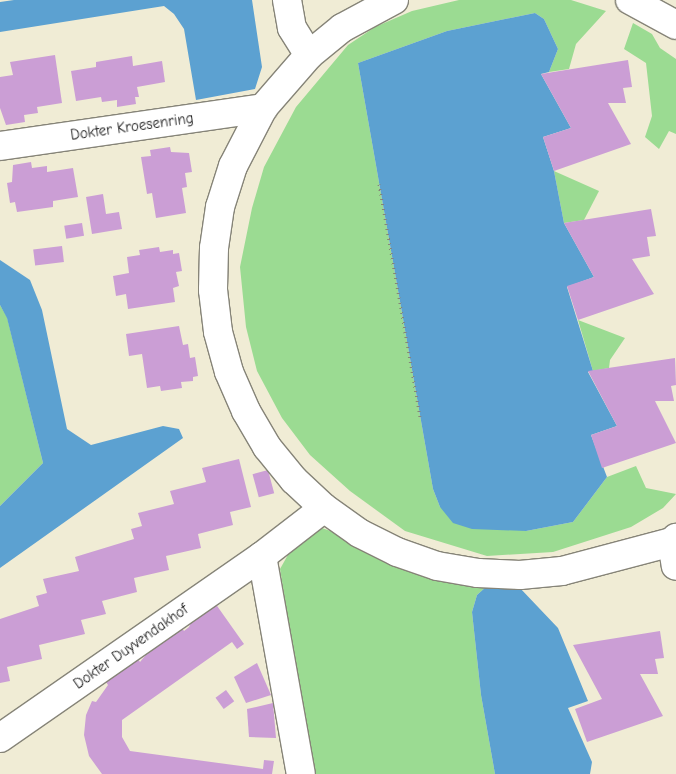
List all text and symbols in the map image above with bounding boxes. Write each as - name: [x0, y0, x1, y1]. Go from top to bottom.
- street label: Dokter Kroesenring: [69, 109, 195, 145]
- street label: Dokter Duyvendakhof: [70, 601, 192, 693]

